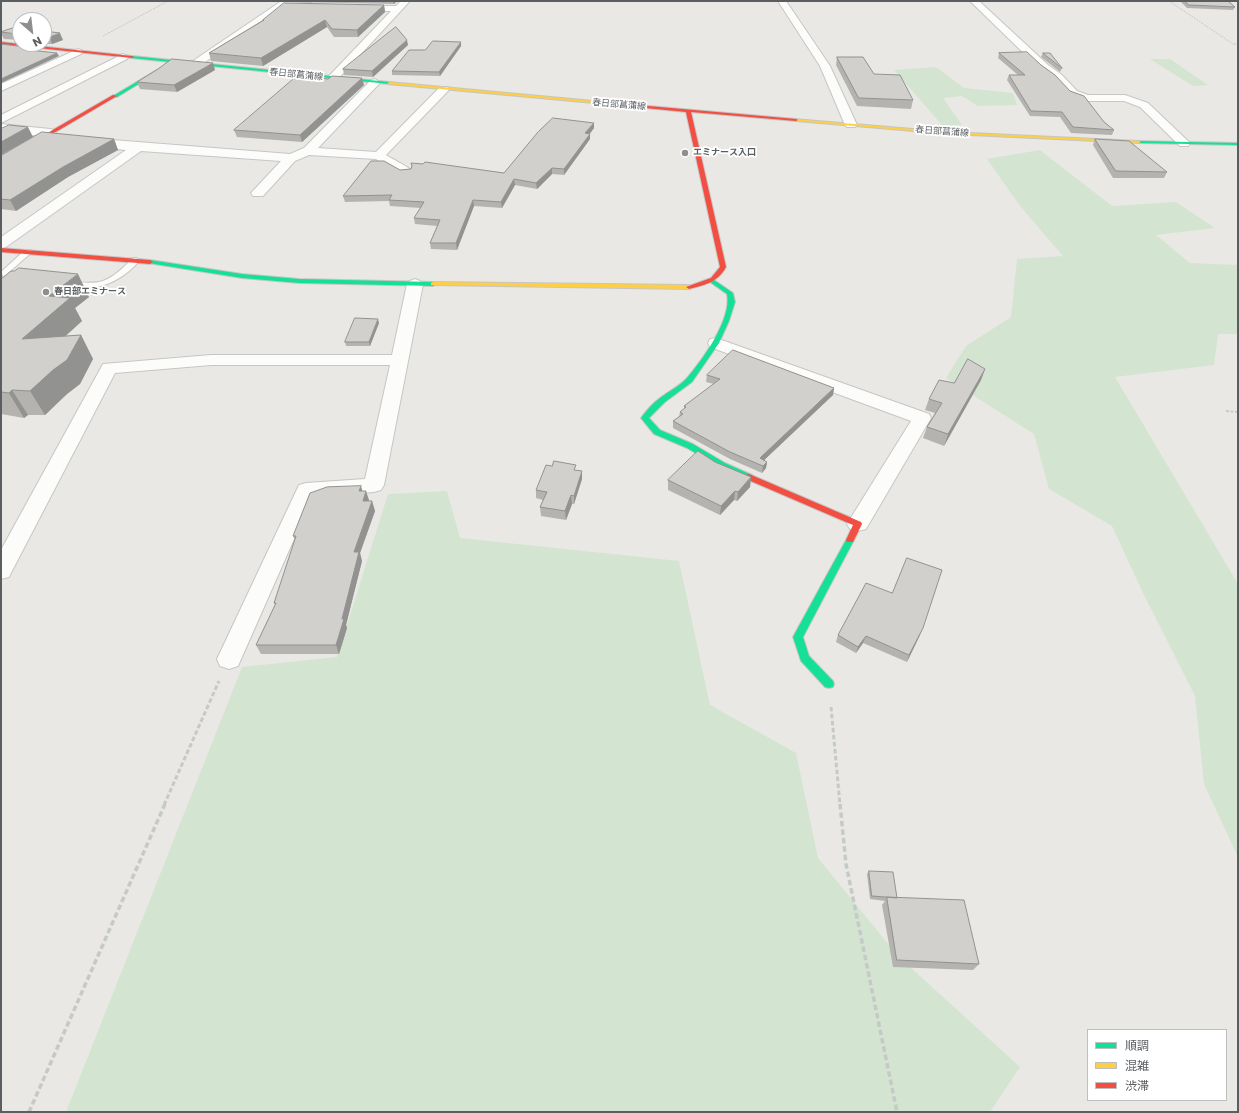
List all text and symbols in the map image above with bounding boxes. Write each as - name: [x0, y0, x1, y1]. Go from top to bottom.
- north arrow: [12, 12, 52, 52]
- text: N: [30, 33, 45, 51]
- street label: 春日部菖蒲線: [269, 67, 323, 83]
- street label: 春日部菖蒲線: [592, 97, 646, 113]
- street label: 春日部菖蒲線: [915, 125, 969, 139]
- marker: エミナース入口: [680, 148, 690, 158]
- place label: エミナース入口: [693, 148, 756, 158]
- marker: 春日部エミナース: [41, 287, 51, 297]
- place label: 春日部エミナース: [54, 287, 126, 297]
- legend: [1087, 1029, 1227, 1101]
- text: 順調: [1125, 1037, 1149, 1054]
- text: 混雑: [1125, 1057, 1149, 1074]
- text: 渋滞: [1125, 1077, 1149, 1094]

